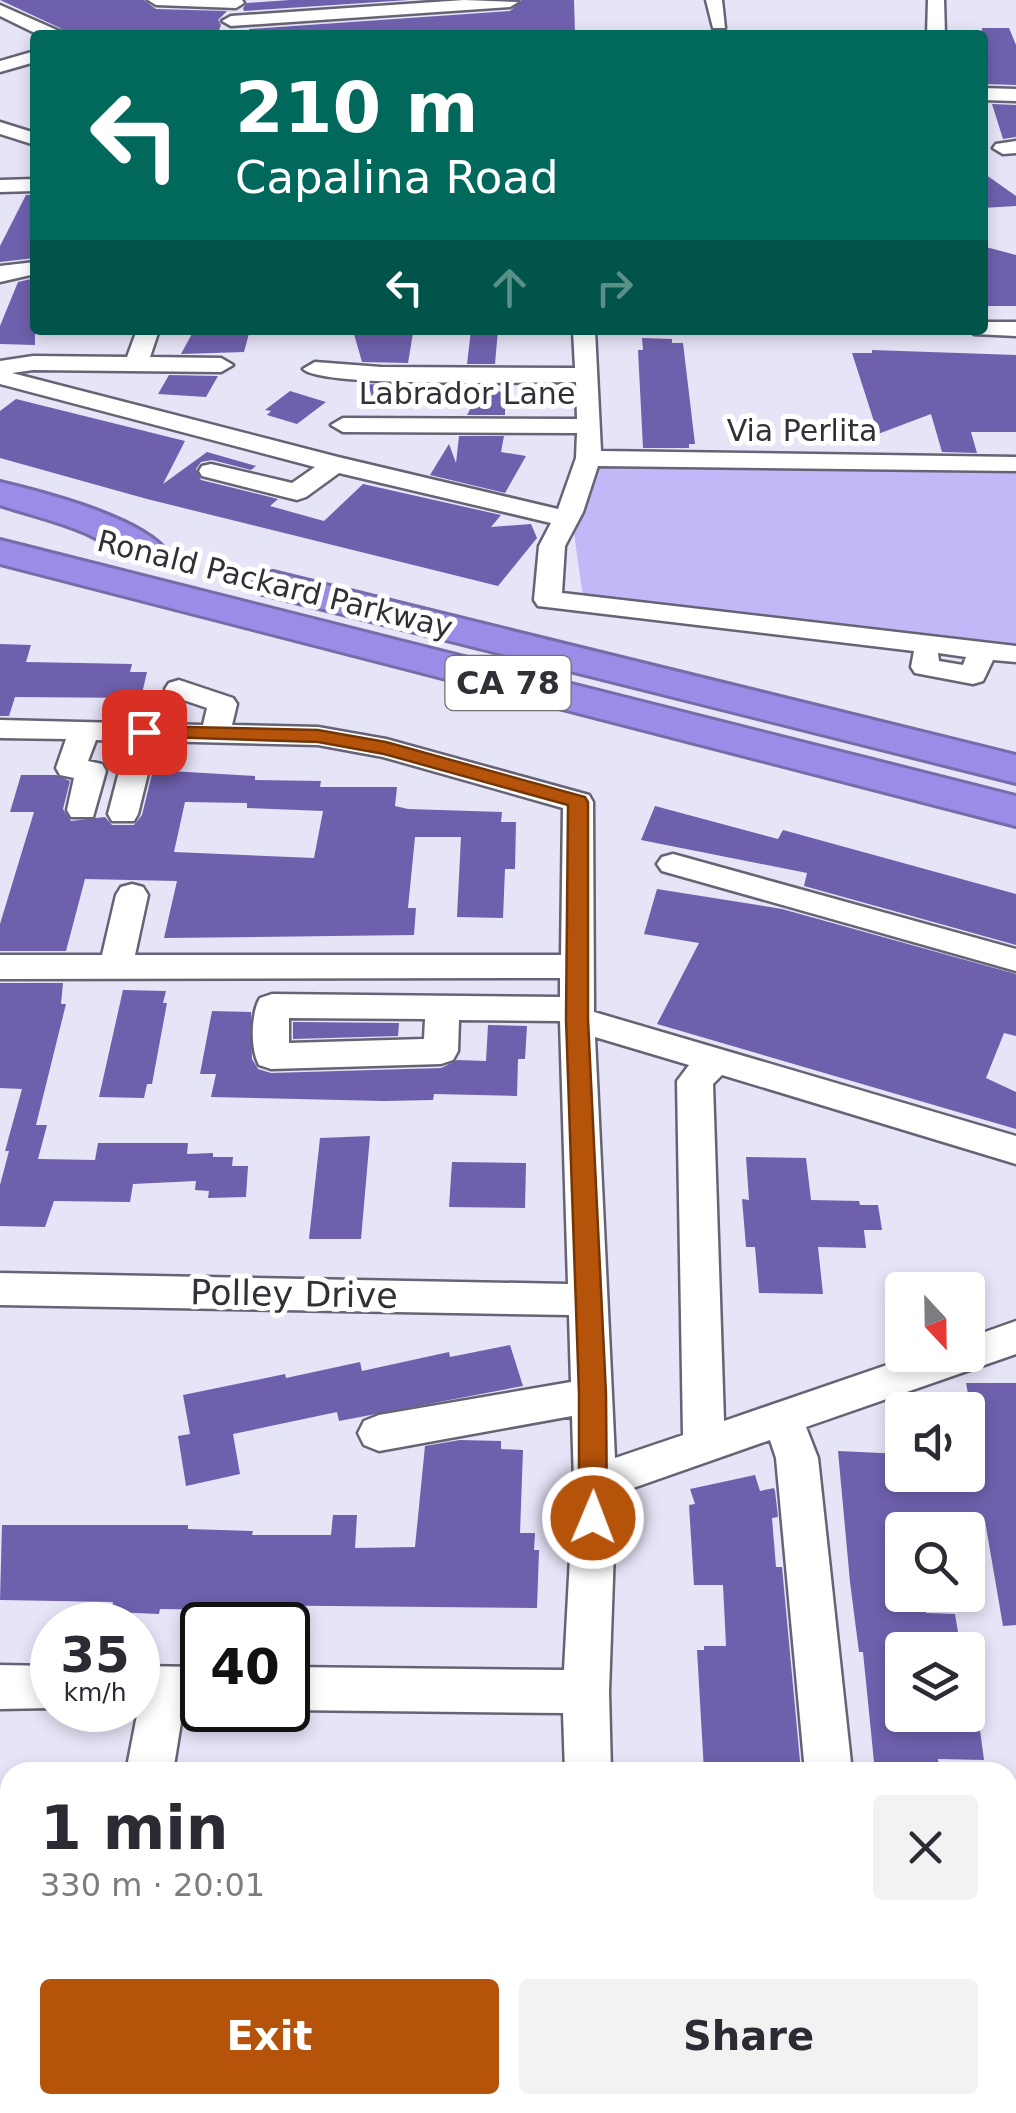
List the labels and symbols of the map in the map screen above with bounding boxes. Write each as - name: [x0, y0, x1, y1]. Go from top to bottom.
- street label: Labrador Lane: [359, 376, 575, 411]
- street label: Via Perlita: [727, 413, 877, 448]
- street label: Ronald Packard Parkway: [94, 523, 456, 645]
- road number: CA 78: [446, 656, 570, 710]
- pin: [102, 690, 187, 775]
- street label: Polley Drive: [190, 1272, 398, 1316]
- north arrow: [885, 1272, 985, 1372]
- position arrow: [541, 1466, 645, 1570]
- speed limit sign: 40: [180, 1602, 310, 1732]

